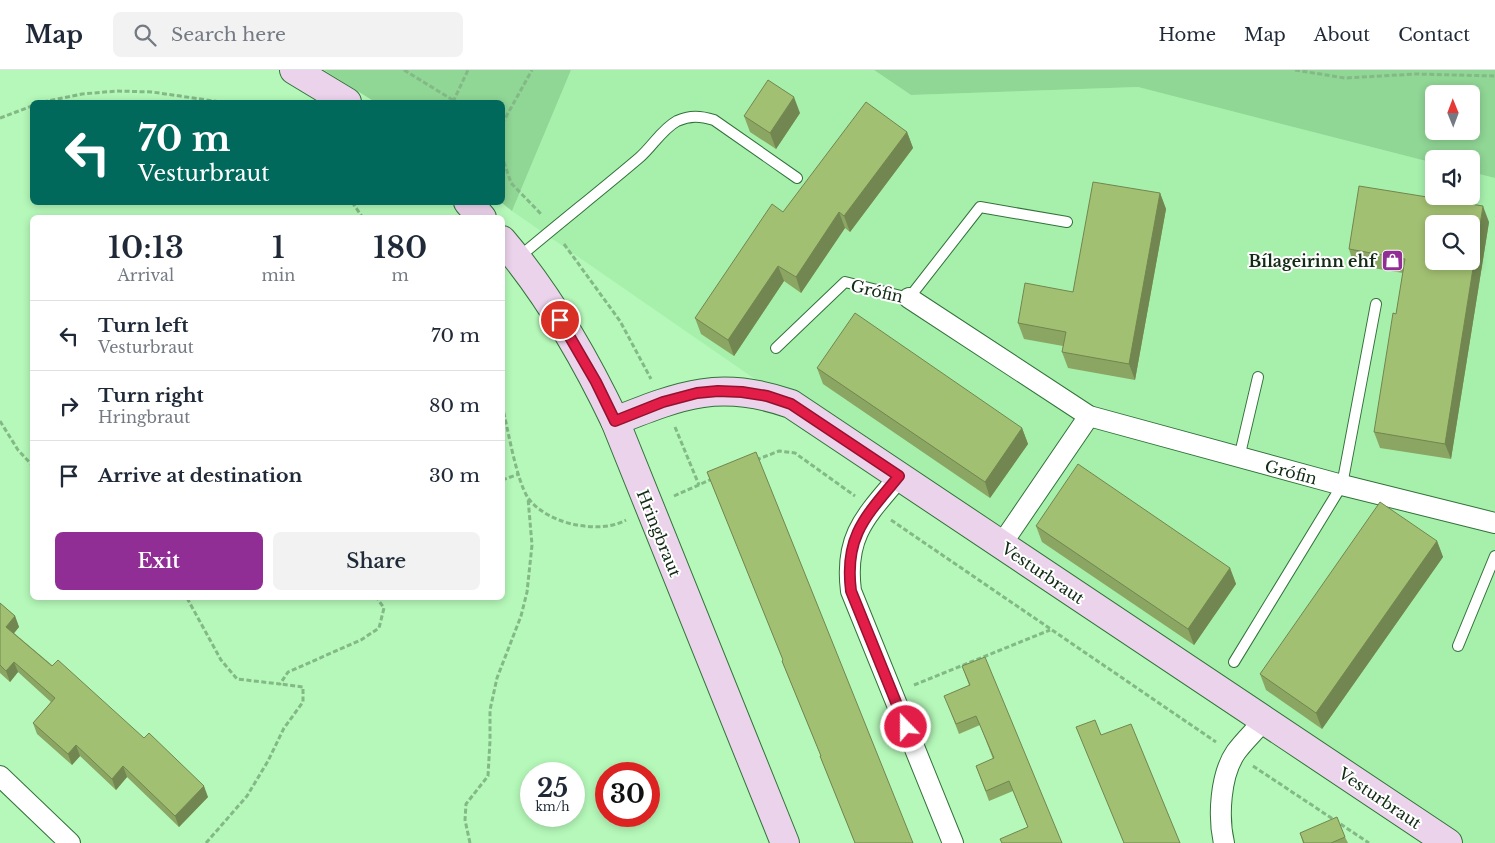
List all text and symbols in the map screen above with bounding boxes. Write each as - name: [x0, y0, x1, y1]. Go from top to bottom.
- search box: [113, 12, 463, 57]
- text: Map: [25, 20, 83, 49]
- icon: search: [131, 21, 159, 49]
- text: Search here: [171, 23, 286, 46]
- text: Home: [1158, 24, 1216, 46]
- text: Map: [1244, 24, 1286, 46]
- text: About: [1314, 24, 1370, 46]
- text: Contact: [1398, 24, 1470, 46]
- north arrow: [1425, 85, 1480, 140]
- map controls: [1425, 85, 1480, 270]
- text: 70 m: [138, 117, 231, 160]
- icon: left: [55, 120, 120, 185]
- button: sound: [1425, 150, 1480, 205]
- text: Vesturbraut: [138, 160, 270, 187]
- button: search: [1425, 215, 1480, 270]
- text: 10:13: [108, 229, 184, 266]
- text: 1: [272, 229, 285, 266]
- text: 180: [373, 229, 427, 266]
- shop icon: Bílageirinn ehf: [1380, 249, 1404, 273]
- place label: Bílageirinn ehf: [1249, 251, 1378, 271]
- text: Arrival: [117, 265, 174, 285]
- text: min: [262, 265, 295, 285]
- text: m: [392, 265, 409, 285]
- street label: Grófin: [849, 275, 905, 307]
- pin: [539, 299, 581, 341]
- icon: arrive: [546, 306, 574, 334]
- text: Turn left: [98, 314, 189, 337]
- icon: left: [55, 322, 83, 350]
- text: 70 m: [431, 324, 480, 347]
- text: Vesturbraut: [98, 337, 194, 357]
- text: Turn right: [98, 384, 204, 407]
- icon: right: [55, 392, 83, 420]
- text: 80 m: [429, 394, 480, 417]
- text: Hringbraut: [98, 407, 190, 427]
- street label: Grófin: [1263, 455, 1319, 489]
- icon: arrive: [55, 462, 83, 490]
- text: Arrive at destination: [98, 464, 302, 487]
- text: 30 m: [429, 464, 480, 487]
- street label: Hringbraut: [632, 486, 686, 580]
- button: Exit: [55, 532, 263, 590]
- button: Share: [273, 532, 480, 590]
- street label: Vesturbraut: [997, 537, 1088, 608]
- position arrow: [879, 700, 931, 752]
- speed limit sign: 30: [595, 762, 660, 827]
- street label: Vesturbraut: [1334, 762, 1425, 833]
- text: 25: [537, 773, 568, 804]
- text: km/h: [535, 799, 570, 814]

